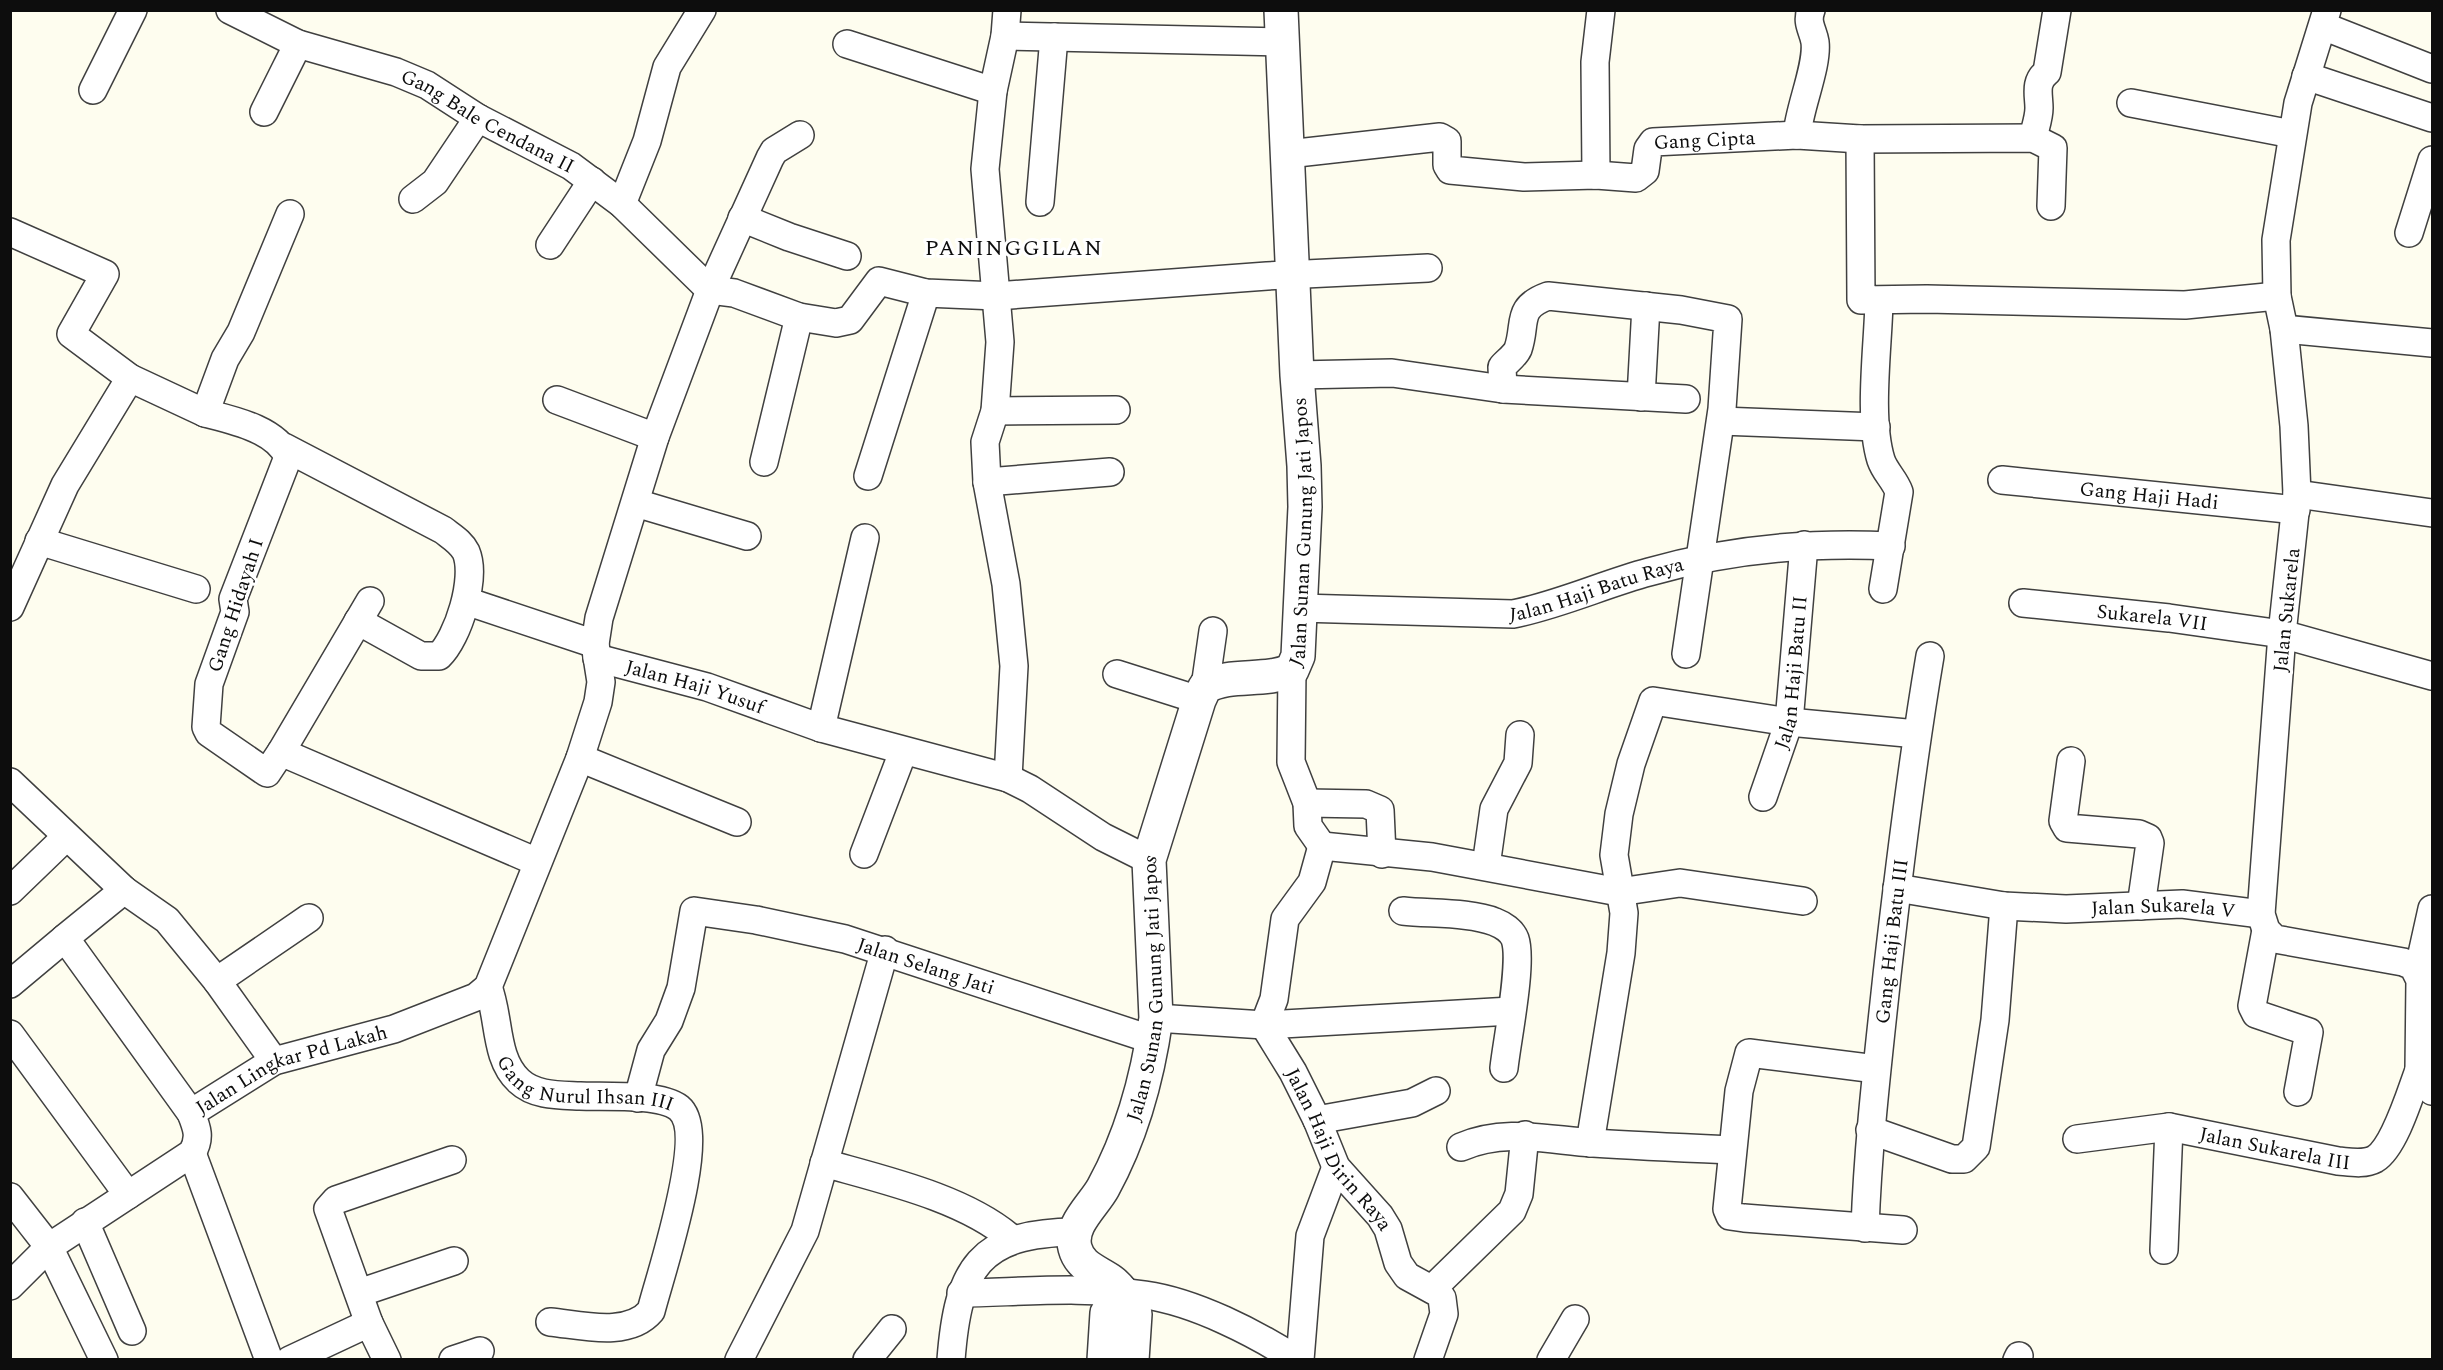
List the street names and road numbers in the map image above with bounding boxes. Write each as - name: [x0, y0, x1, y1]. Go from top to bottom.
- street label: Gang Bale Cendana II: [396, 62, 580, 181]
- street label: Gang Cipta: [1653, 123, 1756, 158]
- street label: Jalan Sunan Gunung Jati Japos: [1281, 396, 1321, 672]
- street label: Gang Haji Hadi: [2078, 474, 2220, 518]
- street label: Gang Hidayah I: [200, 534, 272, 676]
- street label: Jalan Sukarela: [2266, 546, 2308, 674]
- street label: Jalan Haji Batu Raya: [1509, 549, 1687, 630]
- street label: Jalan Haji Batu II: [1767, 594, 1816, 753]
- street label: Sukarela VII: [2095, 597, 2209, 639]
- street label: Jalan Haji Yusuf: [622, 652, 770, 723]
- street label: Jalan Sunan Gunung Jati Japos: [1119, 850, 1172, 1126]
- street label: Gang Haji Batu III: [1868, 857, 1917, 1026]
- street label: Jalan Sukarela V: [2090, 890, 2237, 927]
- street label: Jalan Selang Jati: [853, 930, 999, 1003]
- street label: Jalan Lingkar Pd Lakah: [190, 1017, 391, 1123]
- street label: Gang Nurul Ihsan III: [489, 1051, 678, 1119]
- street label: Jalan Haji Dirin Raya: [1277, 1063, 1400, 1237]
- street label: Jalan Sukarela III: [2197, 1119, 2352, 1178]

